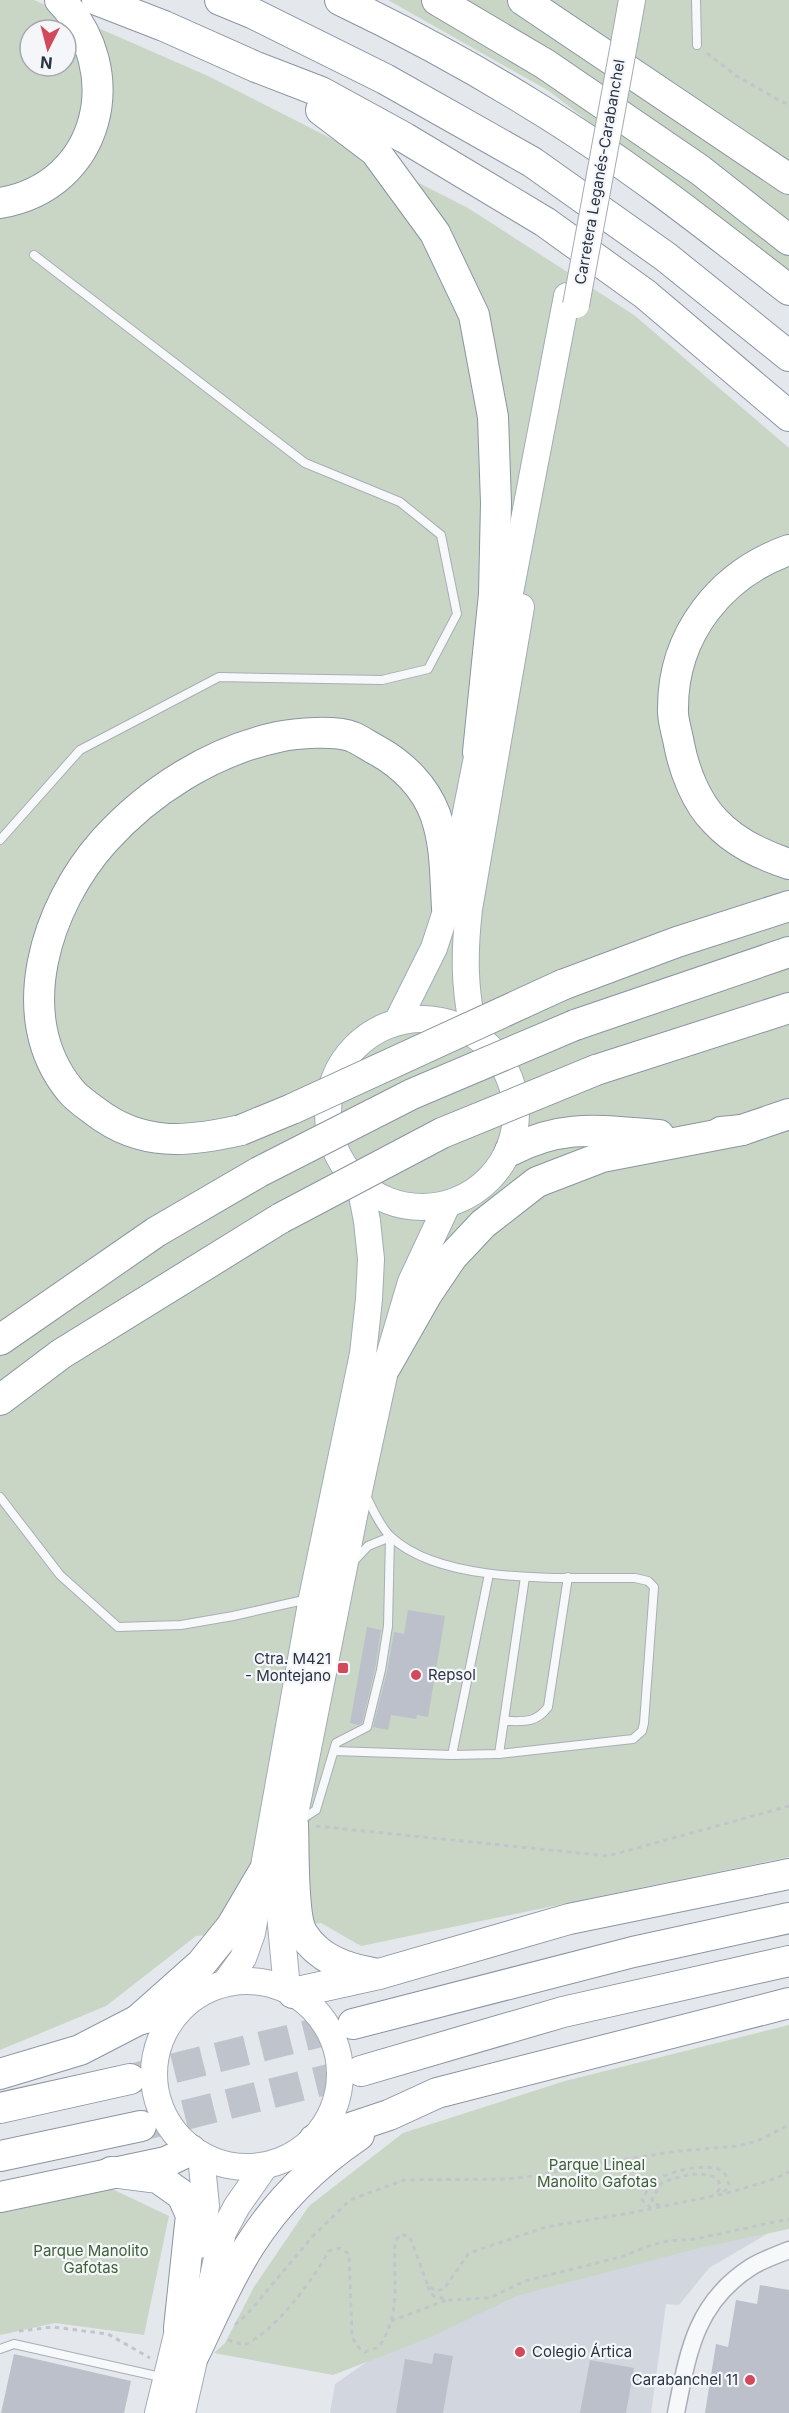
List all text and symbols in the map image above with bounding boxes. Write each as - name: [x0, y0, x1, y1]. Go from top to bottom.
- north arrow: [18, 18, 78, 78]
- text: N: [39, 52, 54, 74]
- street label: Carretera Leganés-Carabanchel: [570, 58, 629, 286]
- place label: Ctra. M421 - Montejano: [245, 1649, 331, 1685]
- marker: Ctra. M421 - Montejano: [336, 1661, 350, 1675]
- place label: Repsol: [428, 1665, 476, 1684]
- marker: Repsol: [409, 1668, 423, 1682]
- park label: Parque Lineal Manolito Gafotas: [537, 2155, 657, 2191]
- park label: Parque Manolito Gafotas: [33, 2241, 149, 2277]
- place label: Colegio Ártica: [532, 2342, 632, 2361]
- marker: Colegio Ártica: [513, 2345, 527, 2359]
- place label: Carabanchel 11: [632, 2370, 738, 2389]
- marker: Carabanchel 11: [743, 2373, 757, 2387]

